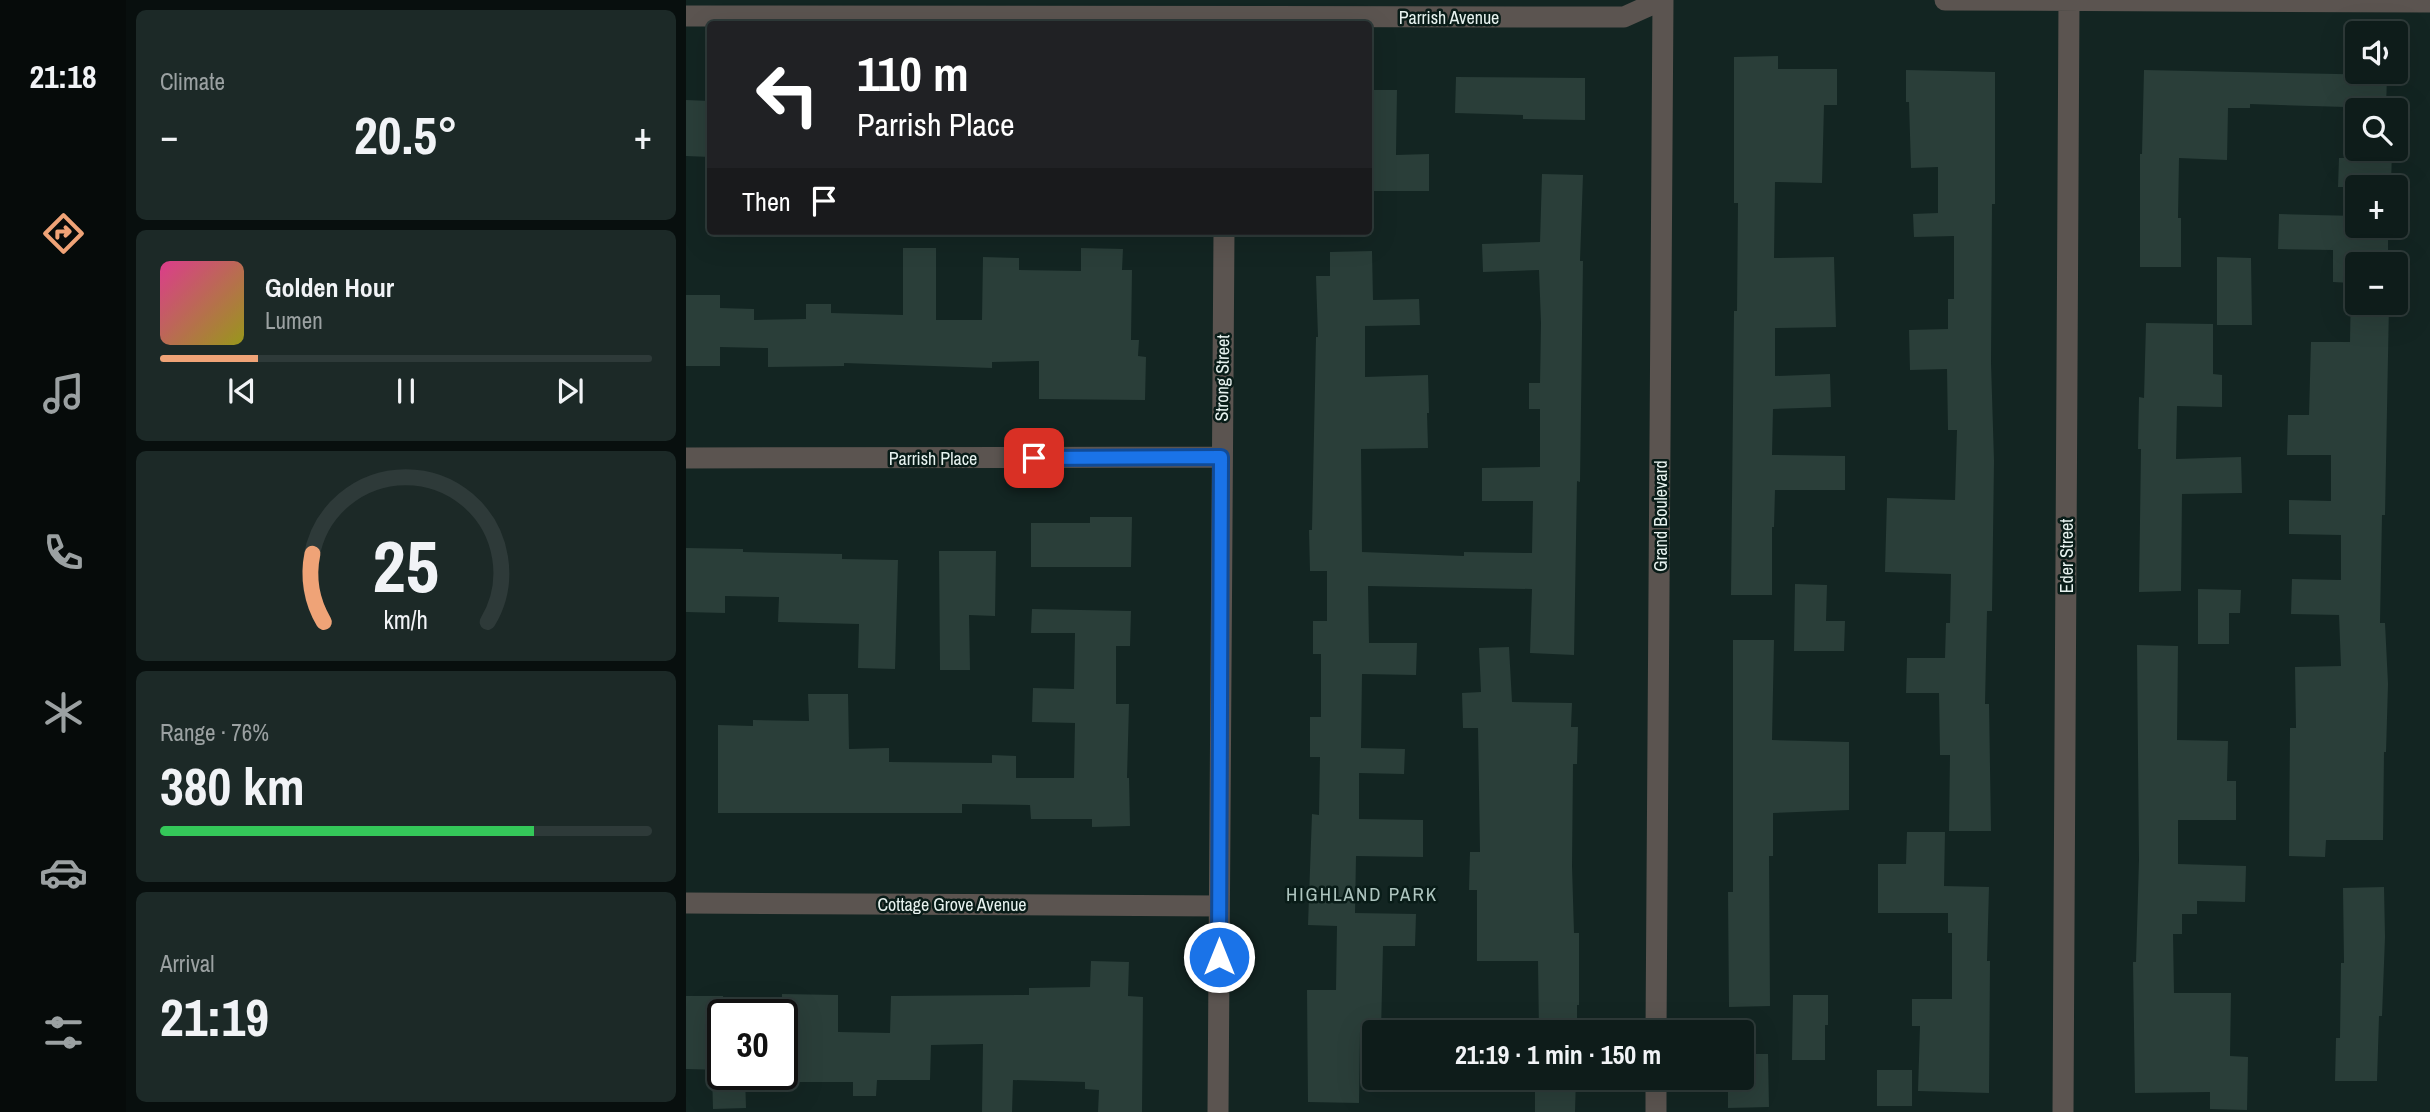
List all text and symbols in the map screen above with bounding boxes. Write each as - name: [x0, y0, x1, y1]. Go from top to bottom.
- street label: Parrish Avenue: [1399, 5, 1499, 30]
- map controls: [2345, 21, 2408, 315]
- button: sound: [2345, 21, 2408, 84]
- text: 110 m: [857, 40, 969, 106]
- icon: left: [742, 49, 833, 140]
- text: 21:18: [29, 55, 97, 98]
- text: Climate: [160, 66, 225, 97]
- button: search: [2345, 98, 2408, 161]
- text: 20.5°: [354, 100, 458, 170]
- text: Parrish Place: [857, 103, 1015, 146]
- text: −: [160, 110, 178, 161]
- text: +: [634, 110, 652, 161]
- button: +: [2345, 175, 2408, 238]
- icon: arrive: [805, 182, 843, 220]
- text: Then: [742, 184, 791, 219]
- icon: directions: [39, 209, 88, 258]
- button: −: [2345, 252, 2408, 315]
- text: Golden Hour: [265, 270, 394, 305]
- text: Lumen: [265, 305, 323, 336]
- street label: Strong Street: [1209, 334, 1235, 422]
- icon: music: [39, 369, 88, 418]
- icon: previous: [223, 372, 261, 410]
- icon: pause: [387, 372, 425, 410]
- icon: next: [551, 372, 589, 410]
- pin: [1004, 428, 1064, 488]
- icon: arrive: [1015, 439, 1053, 477]
- street label: Parrish Place: [889, 446, 977, 471]
- street label: Grand Boulevard: [1648, 460, 1673, 572]
- text: 25: [373, 517, 439, 615]
- street label: Eder Street: [2054, 519, 2079, 593]
- icon: phone: [39, 528, 88, 577]
- text: km/h: [384, 603, 428, 637]
- icon: climate: [39, 688, 88, 737]
- text: Range · 76%: [160, 717, 269, 748]
- text: 380 km: [160, 751, 305, 821]
- icon: car: [39, 848, 88, 897]
- district label: HIGHLAND PARK: [1286, 881, 1438, 907]
- street label: Cottage Grove Avenue: [877, 892, 1027, 917]
- position arrow: [1182, 920, 1256, 994]
- text: Arrival: [160, 948, 215, 979]
- text: 21:19: [160, 982, 269, 1052]
- speed limit sign: 30: [707, 999, 798, 1090]
- icon: filters: [39, 1008, 88, 1057]
- text: 21:19 · 1 min · 150 m: [1455, 1037, 1661, 1072]

